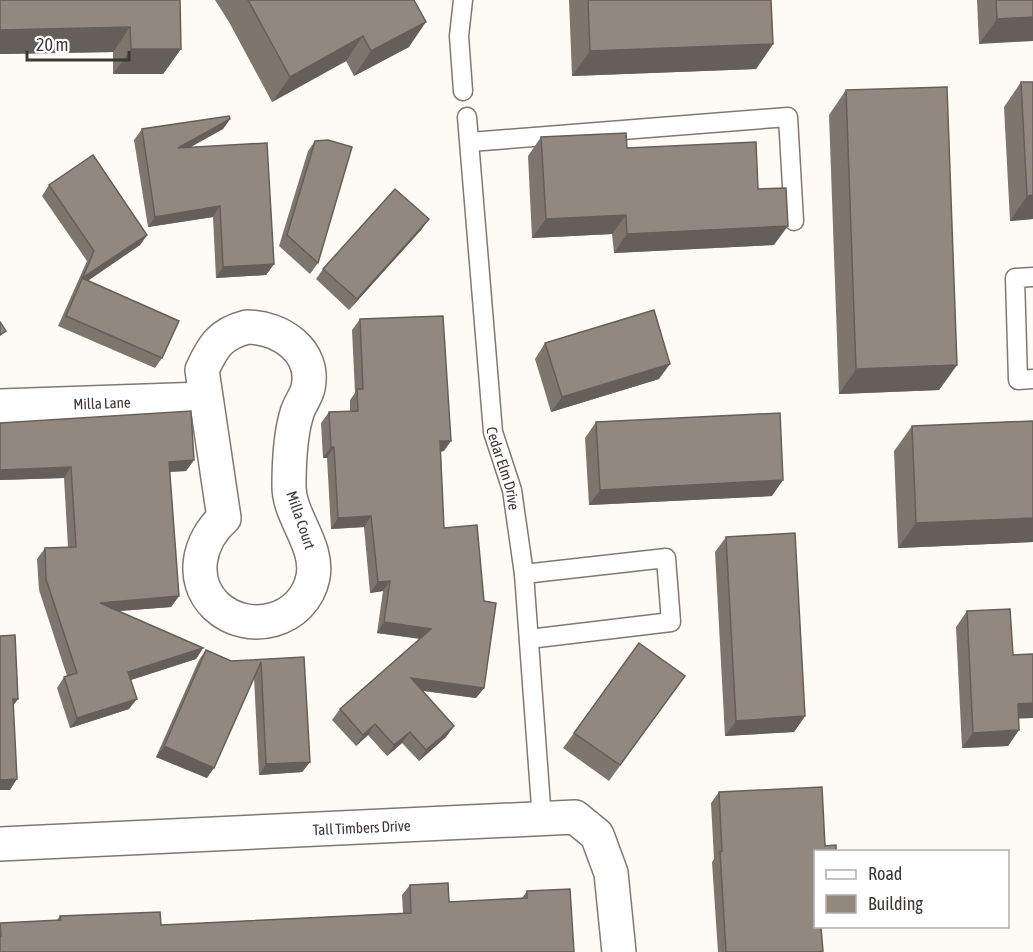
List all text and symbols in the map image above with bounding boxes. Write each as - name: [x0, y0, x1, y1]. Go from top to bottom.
- scale bar: [27, 24, 129, 62]
- text: 20 m: [36, 34, 68, 55]
- street label: Milla Lane: [73, 393, 131, 412]
- street label: Cedar Elm Drive: [484, 426, 523, 511]
- street label: Milla Court: [283, 489, 319, 551]
- street label: Tall Timbers Drive: [312, 816, 411, 838]
- legend: [814, 850, 1009, 928]
- text: Road: [868, 863, 902, 884]
- text: Building: [868, 893, 923, 914]

